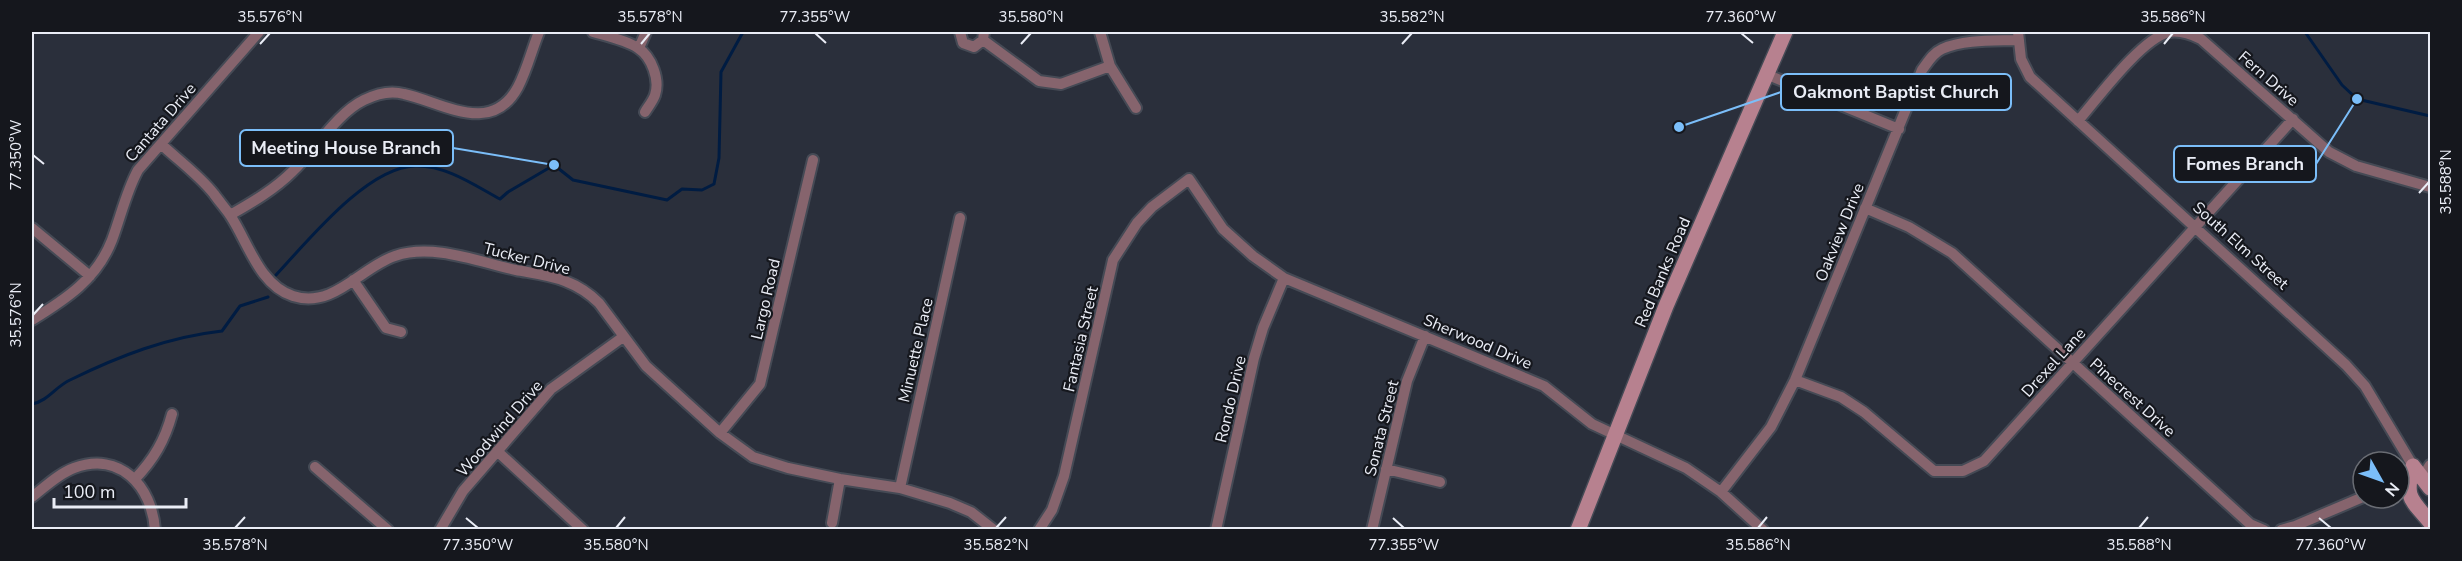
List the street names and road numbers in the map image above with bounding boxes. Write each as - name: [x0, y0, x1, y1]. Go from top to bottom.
- street label: Fern Drive: [2233, 46, 2303, 111]
- street label: Cantata Drive: [120, 78, 201, 167]
- street label: Oakview Drive: [1810, 180, 1870, 285]
- street label: South Elm Street: [2188, 197, 2293, 295]
- street label: Red Banks Road: [1630, 214, 1696, 331]
- street label: Tucker Drive: [481, 238, 573, 280]
- street label: Largo Road: [746, 257, 786, 342]
- street label: Fantasia Street: [1058, 284, 1104, 394]
- street label: Minuette Place: [893, 296, 939, 405]
- street label: Sherwood Drive: [1420, 309, 1535, 375]
- street label: Drexel Lane: [2017, 323, 2091, 402]
- street label: Rondo Drive: [1210, 353, 1252, 445]
- street label: Pinecrest Drive: [2085, 353, 2180, 442]
- street label: Woodwind Drive: [452, 376, 548, 482]
- street label: Sonata Street: [1359, 378, 1405, 479]

